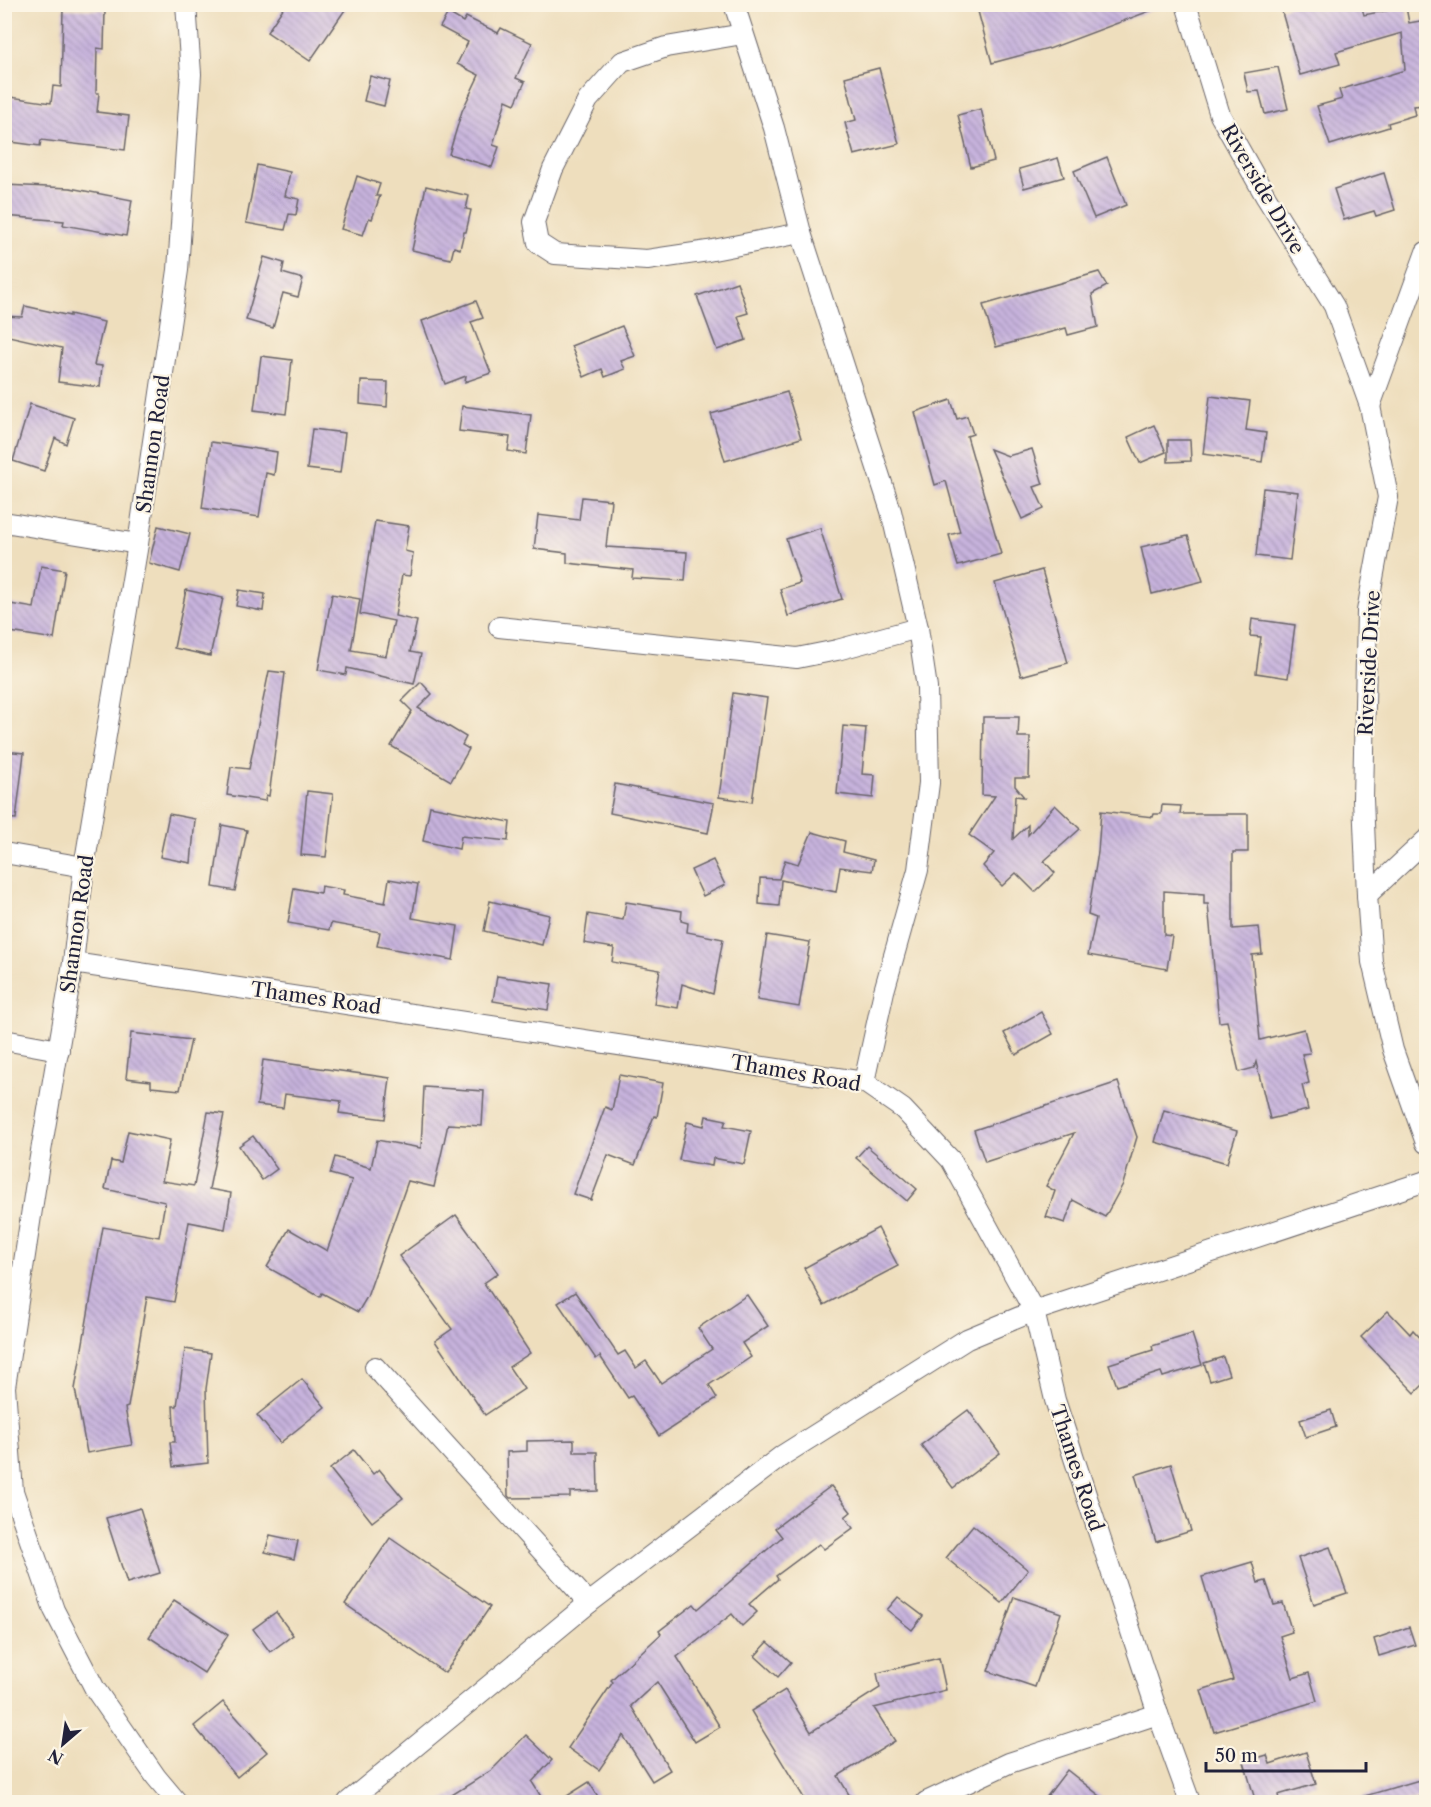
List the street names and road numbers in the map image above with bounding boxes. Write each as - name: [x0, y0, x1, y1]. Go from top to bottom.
- street label: Riverside Drive: [1216, 120, 1310, 258]
- street label: Shannon Road: [131, 373, 175, 515]
- street label: Riverside Drive: [1353, 590, 1385, 736]
- street label: Shannon Road: [55, 853, 99, 995]
- street label: Thames Road: [249, 977, 383, 1019]
- street label: Thames Road: [729, 1050, 863, 1096]
- street label: Thames Road: [1045, 1402, 1109, 1534]

